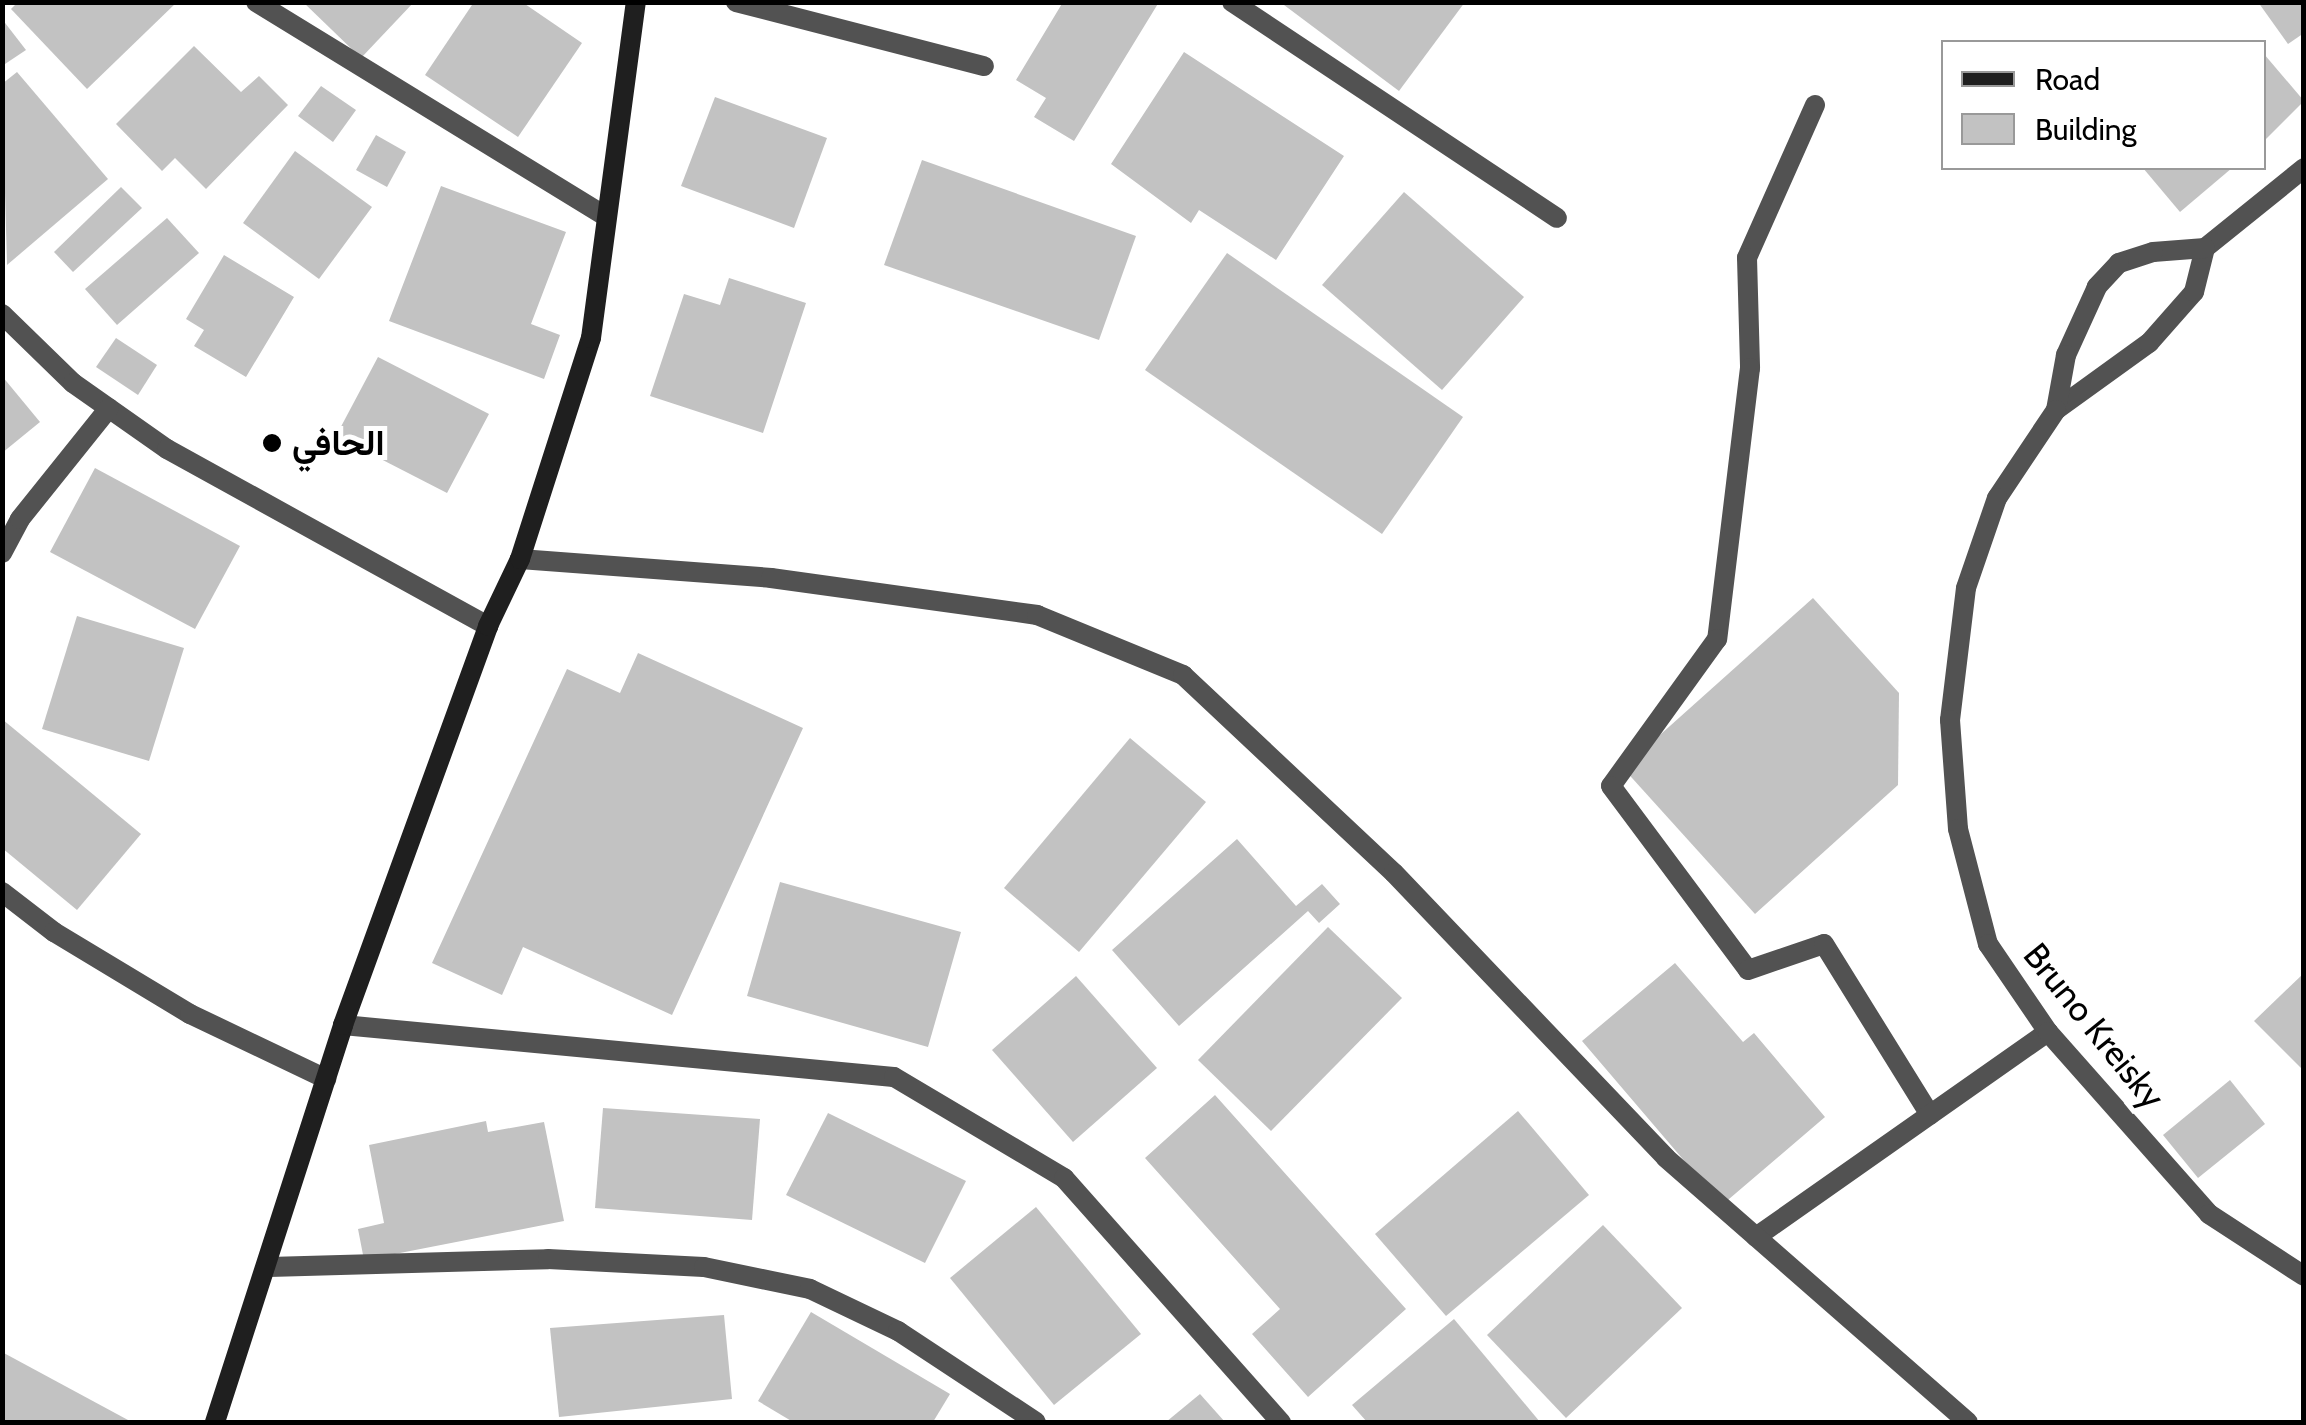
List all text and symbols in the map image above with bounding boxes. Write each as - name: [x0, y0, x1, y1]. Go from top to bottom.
- legend: [1941, 40, 2266, 170]
- text: Road: [2035, 61, 2100, 98]
- text: Building: [2035, 111, 2137, 148]
- place label: الحافي: [292, 422, 384, 464]
- marker: الحافي: [261, 432, 283, 454]
- street label: Bruno Kreisky: [2015, 935, 2173, 1117]

